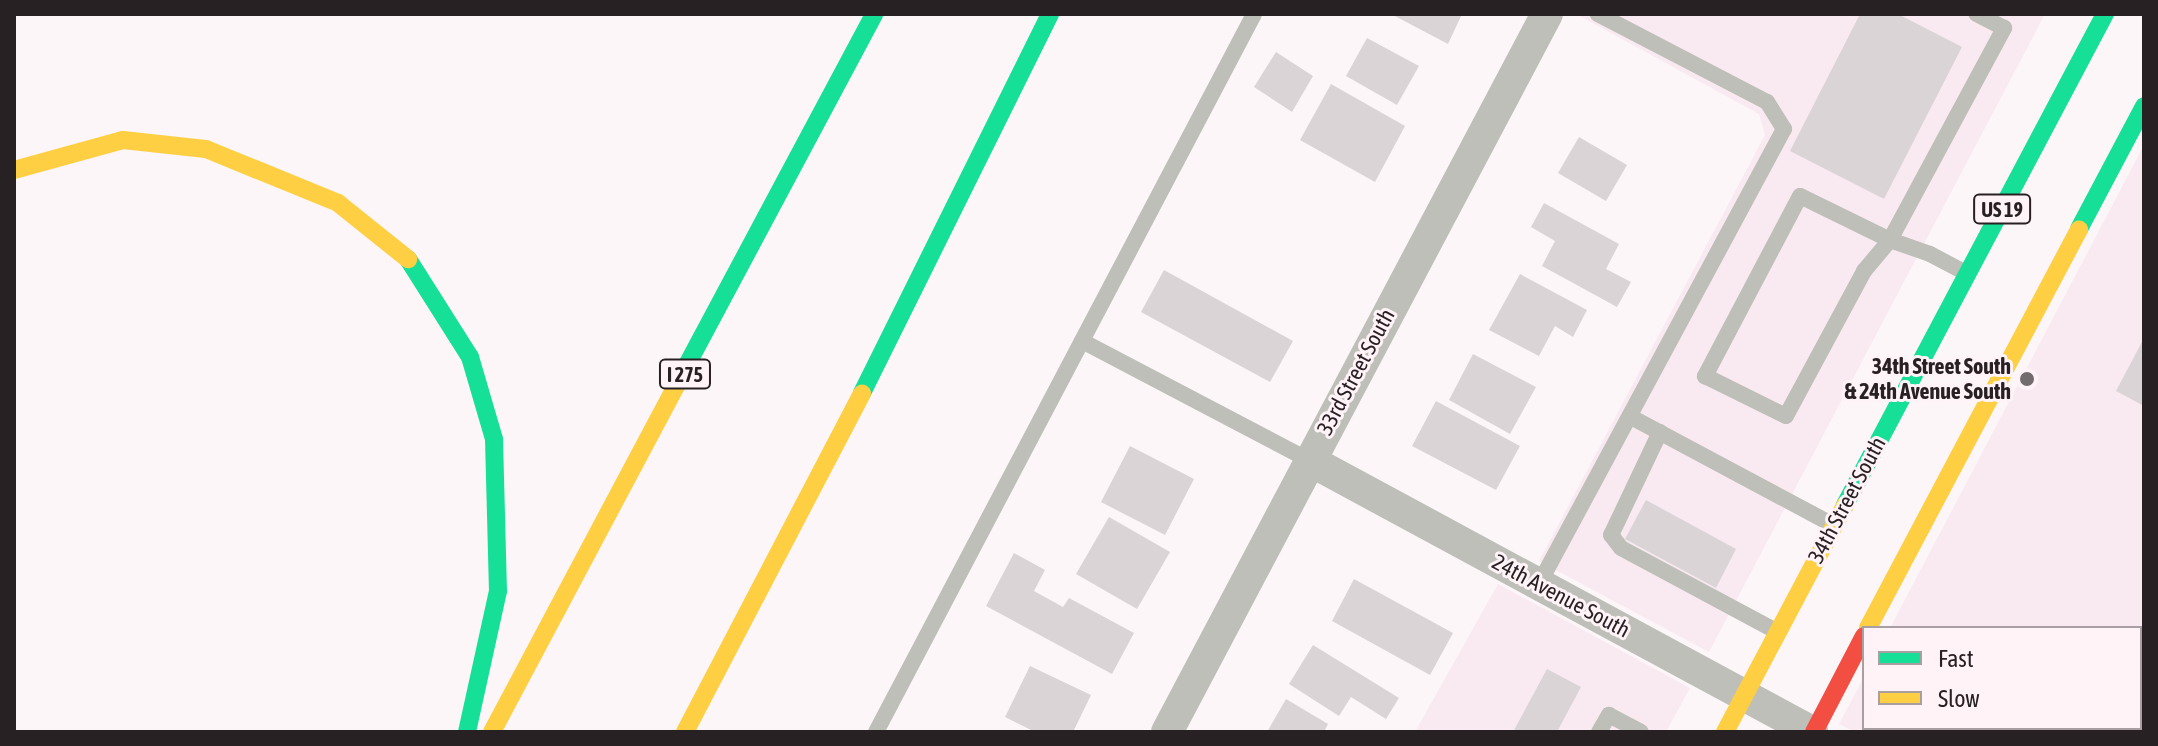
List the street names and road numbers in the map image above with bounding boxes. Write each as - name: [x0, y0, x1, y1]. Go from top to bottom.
- road number: US 19: [1972, 193, 2032, 225]
- street label: 33rd Street South: [1312, 304, 1400, 440]
- road number: I 275: [657, 358, 713, 390]
- street label: 34th Street South: [1803, 432, 1891, 568]
- street label: 24th Avenue South: [1488, 549, 1634, 643]

